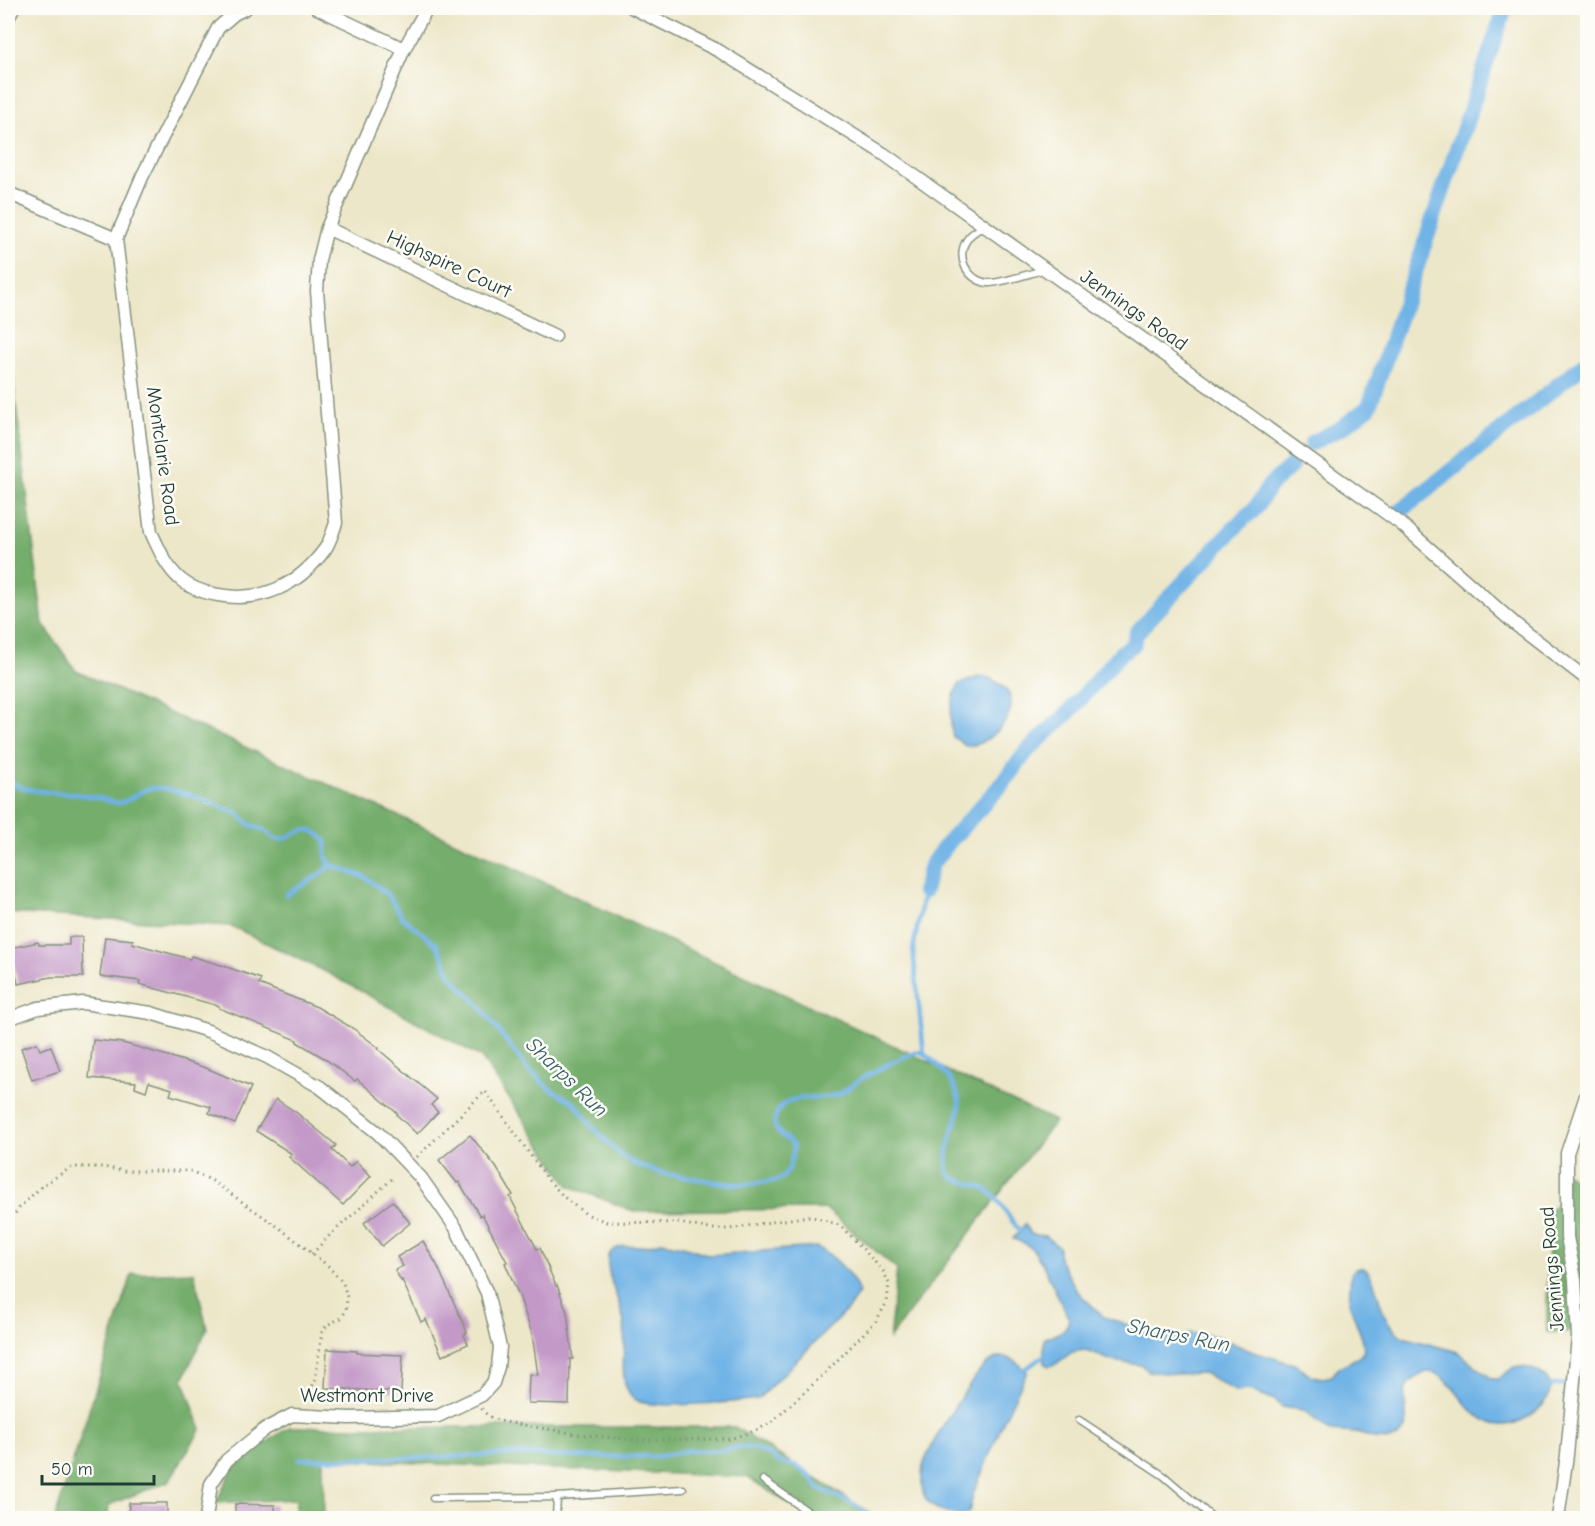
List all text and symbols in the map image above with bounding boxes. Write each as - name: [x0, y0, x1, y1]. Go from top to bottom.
- street label: Highspire Court: [383, 225, 516, 303]
- street label: Jennings Road: [1076, 265, 1192, 355]
- street label: Montclarie Road: [142, 385, 184, 527]
- water label: Sharps Run: [521, 1032, 613, 1122]
- street label: Jennings Road: [1535, 1205, 1569, 1333]
- water label: Sharps Run: [1126, 1313, 1232, 1357]
- street label: Westmont Drive: [300, 1384, 434, 1407]
- scale bar: [42, 1448, 154, 1486]
- text: 50 m: [51, 1459, 93, 1480]

